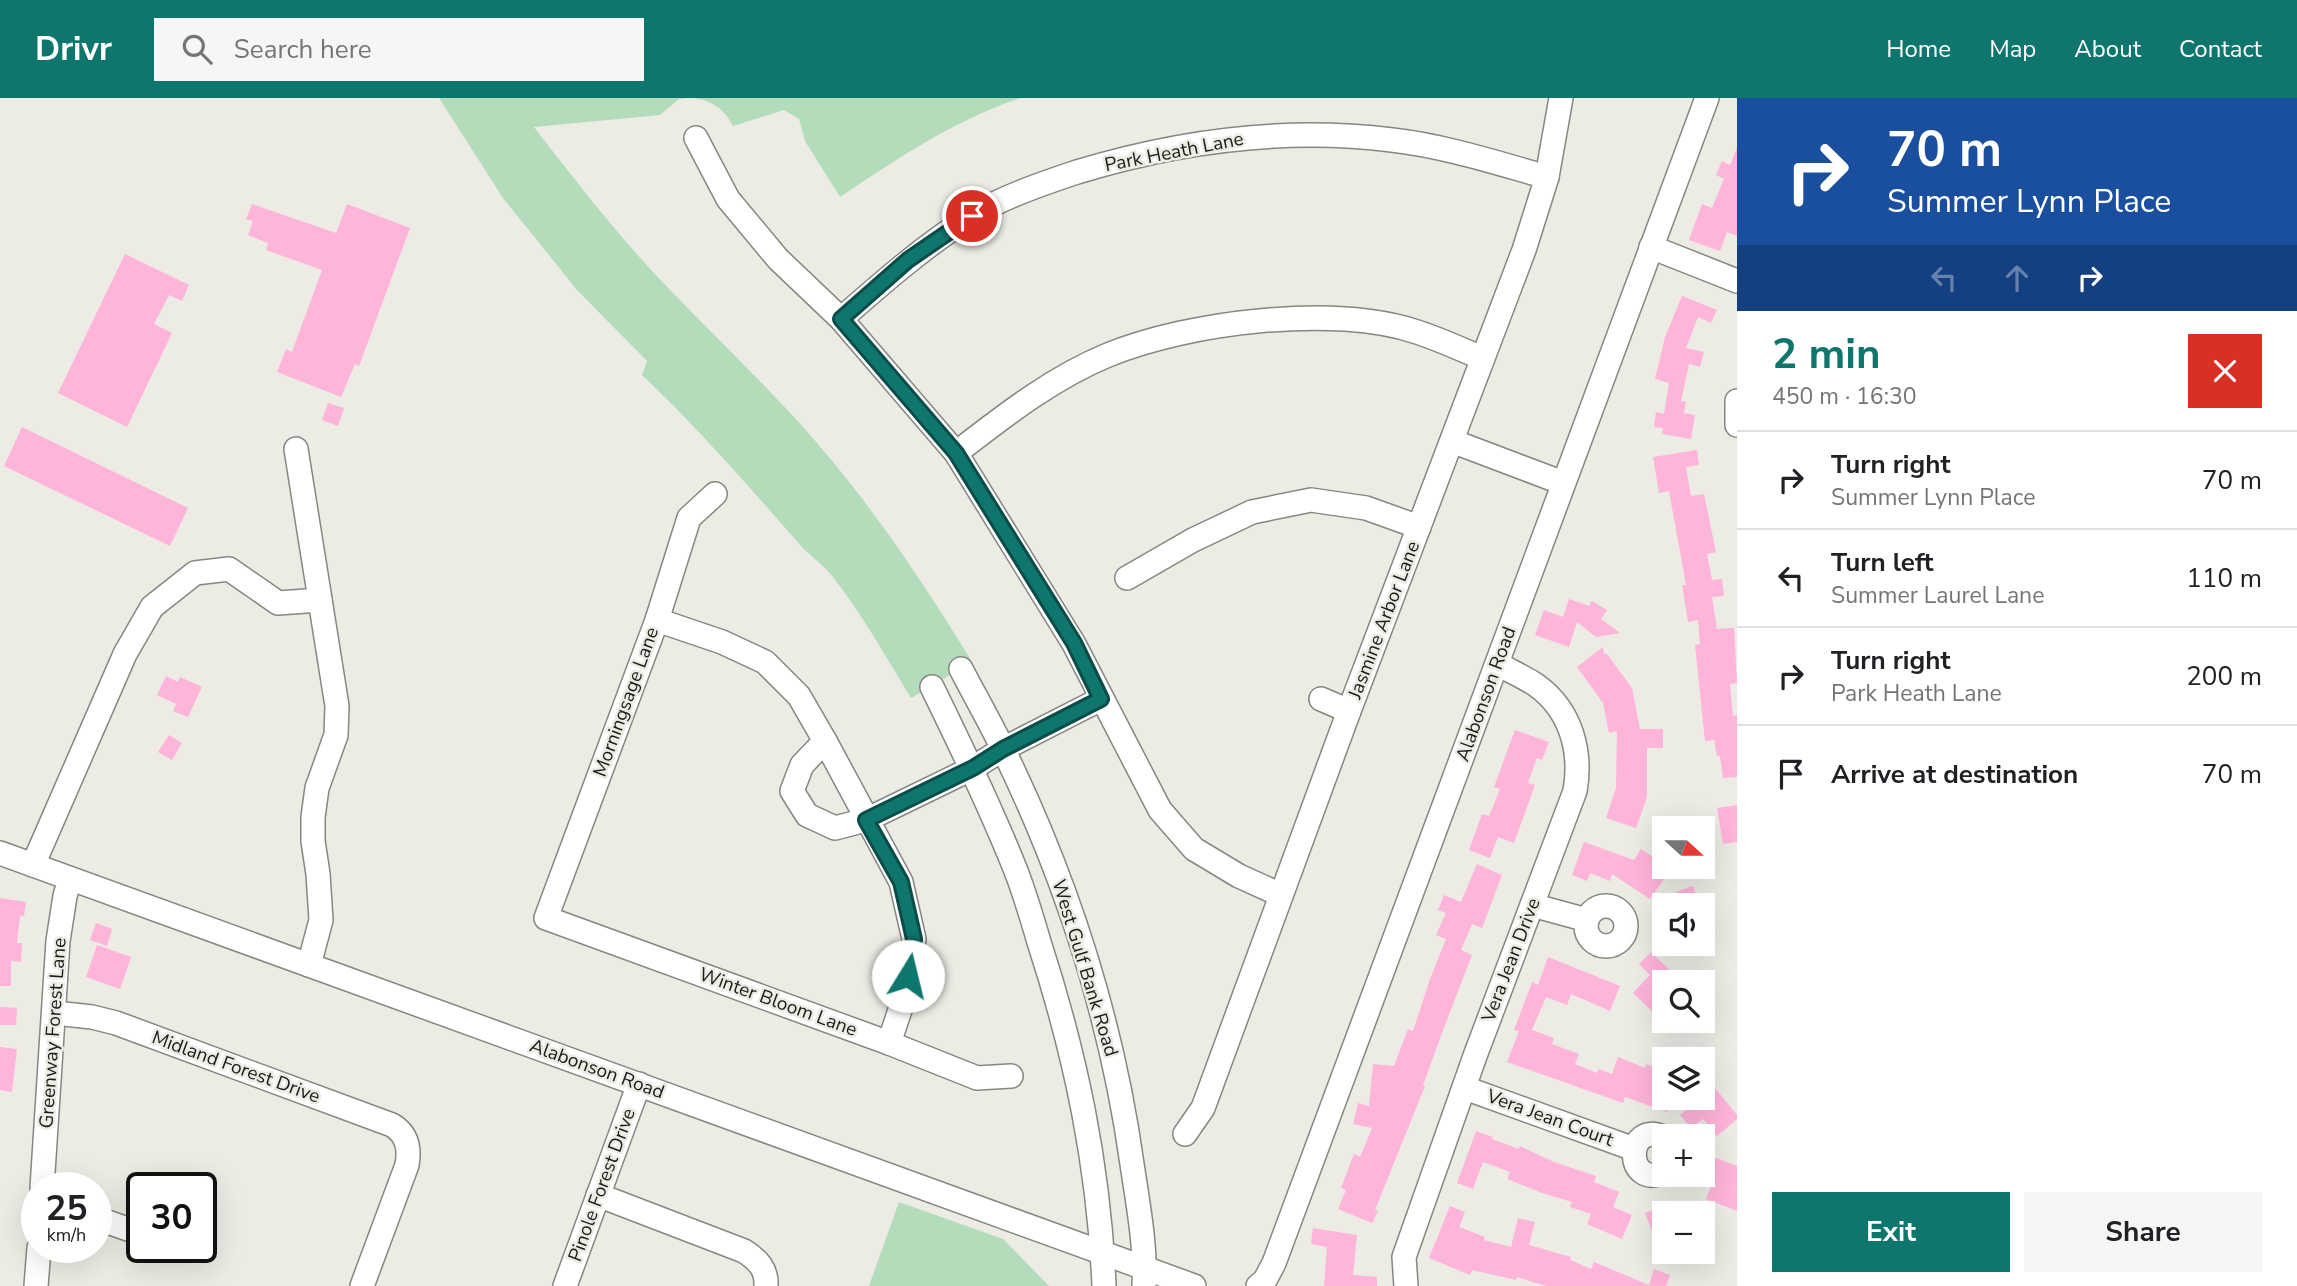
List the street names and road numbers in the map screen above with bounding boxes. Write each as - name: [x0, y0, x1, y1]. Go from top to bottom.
- street label: Park Heath Lane: [1102, 126, 1246, 178]
- street label: Jasmine Arbor Lane: [1342, 537, 1426, 704]
- street label: Alabonson Road: [1450, 623, 1522, 765]
- street label: Morningsage Lane: [587, 624, 665, 780]
- street label: West Gulf Bank Road: [1046, 876, 1124, 1060]
- street label: Vera Jean Drive: [1475, 894, 1547, 1027]
- street label: Greenway Forest Lane: [33, 937, 73, 1129]
- street label: Winter Bloom Lane: [695, 961, 861, 1043]
- street label: Midland Forest Drive: [148, 1024, 324, 1110]
- street label: Alabonson Road: [526, 1033, 668, 1105]
- street label: Vera Jean Court: [1482, 1083, 1617, 1153]
- street label: Pinole Forest Drive: [562, 1105, 642, 1265]

